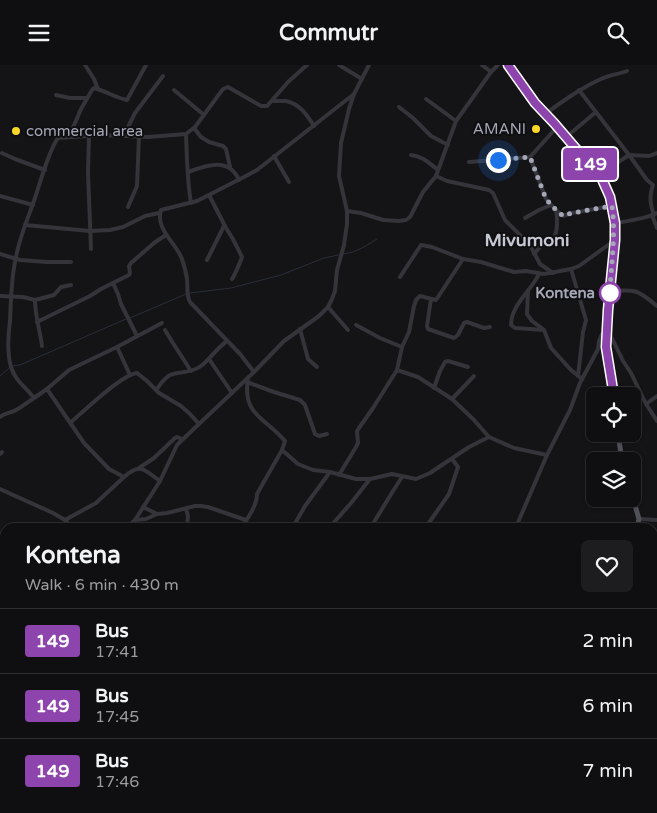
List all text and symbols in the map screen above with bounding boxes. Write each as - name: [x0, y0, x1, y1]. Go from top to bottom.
- icon: menu: [25, 19, 53, 47]
- icon: search: [604, 19, 632, 47]
- text: Commutr: [279, 20, 378, 46]
- place label: AMANI: [473, 120, 526, 138]
- place label: commercial area: [26, 122, 143, 140]
- marker: AMANI: [530, 123, 542, 135]
- marker: commercial area: [10, 125, 22, 137]
- your location: [486, 148, 511, 173]
- line badge: 149: [561, 148, 619, 180]
- text: 149: [573, 153, 607, 175]
- district label: Mivumoni: [484, 229, 570, 251]
- marker: Kontena: [599, 282, 621, 304]
- place label: Kontena: [535, 284, 595, 302]
- map controls: [586, 387, 641, 507]
- button: locate: [586, 387, 641, 442]
- button: layers: [586, 452, 641, 507]
- button: heart: [581, 540, 633, 592]
- text: Kontena: [25, 541, 121, 570]
- text: Walk · 6 min · 430 m: [25, 575, 179, 595]
- text: Bus: [95, 620, 129, 642]
- text: 149: [36, 630, 69, 652]
- text: 2 min: [582, 630, 633, 652]
- text: 17:41: [95, 642, 139, 662]
- text: Bus: [95, 685, 129, 707]
- text: 149: [36, 695, 69, 717]
- text: 6 min: [582, 695, 633, 717]
- text: 17:45: [95, 707, 139, 727]
- text: Bus: [95, 750, 129, 772]
- text: 149: [36, 760, 69, 782]
- text: 7 min: [582, 760, 633, 782]
- text: 17:46: [95, 772, 139, 792]

